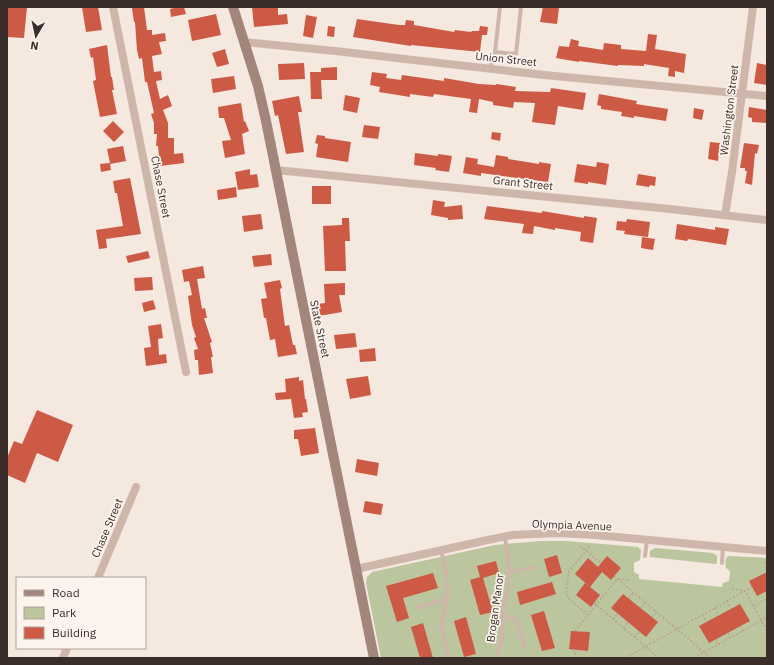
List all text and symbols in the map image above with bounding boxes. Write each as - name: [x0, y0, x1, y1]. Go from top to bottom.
- north arrow: [16, 16, 56, 56]
- text: N: [29, 38, 39, 53]
- street label: Union Street: [475, 49, 538, 69]
- street label: Washington Street: [717, 64, 742, 156]
- street label: Chase Street: [148, 155, 174, 219]
- street label: Grant Street: [492, 173, 554, 193]
- street label: State Street: [307, 299, 333, 359]
- street label: Chase Street: [88, 496, 126, 560]
- street label: Olympia Avenue: [532, 517, 612, 533]
- street label: Brogan Manor: [483, 573, 507, 643]
- legend: [16, 577, 146, 649]
- text: Road: [52, 585, 80, 600]
- text: Park: [52, 605, 77, 620]
- text: Building: [52, 625, 97, 640]

